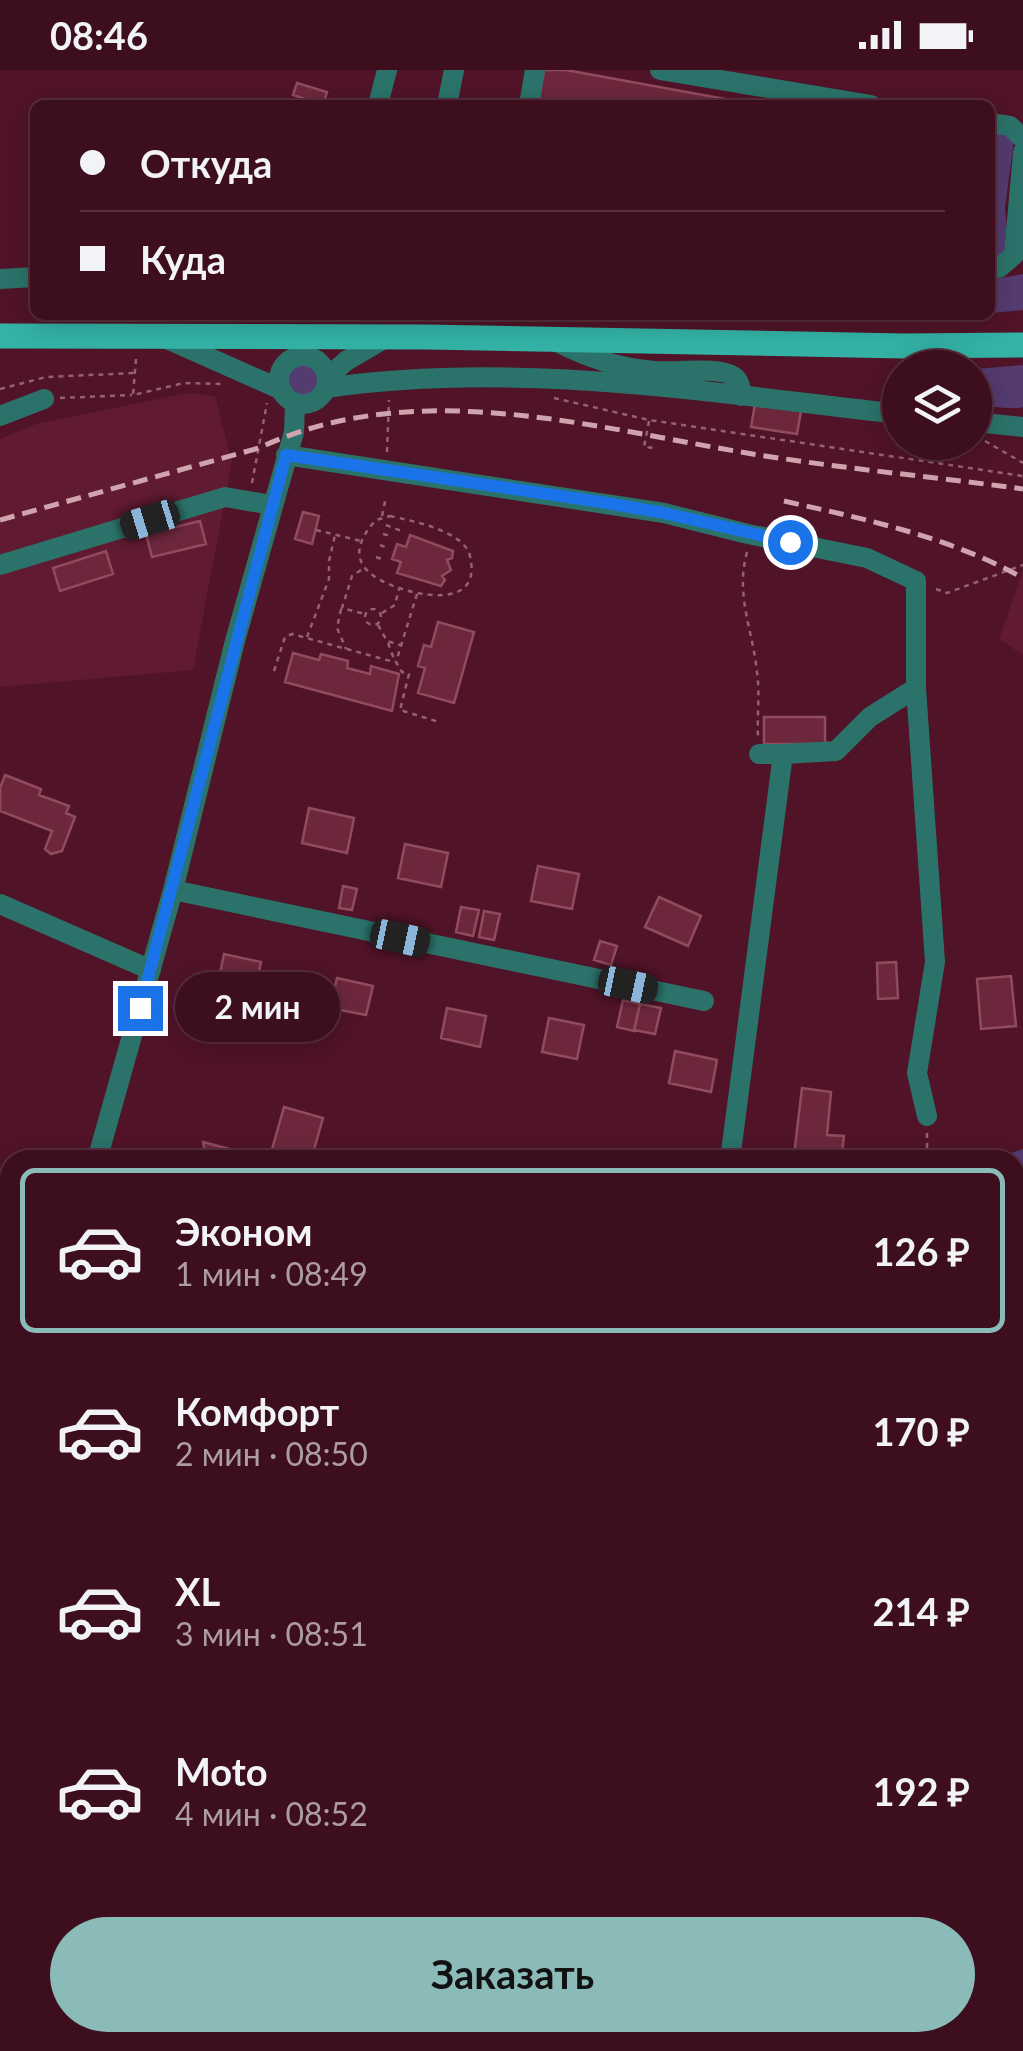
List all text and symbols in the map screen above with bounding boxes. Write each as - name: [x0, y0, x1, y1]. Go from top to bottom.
- text: 08:46: [50, 12, 148, 58]
- text: Откуда: [140, 140, 272, 186]
- text: Куда: [140, 236, 226, 282]
- map controls: [882, 350, 992, 460]
- button: layers: [882, 350, 992, 460]
- car: [117, 497, 183, 543]
- route start: [768, 520, 813, 565]
- car: [368, 917, 432, 959]
- car: [596, 964, 660, 1006]
- callout: 2 мин: [175, 973, 340, 1043]
- route end: [118, 986, 163, 1031]
- text: 2 мин: [214, 987, 301, 1026]
- icon: car: [55, 1206, 145, 1296]
- text: Эконом: [175, 1208, 313, 1254]
- text: 126 ₽: [873, 1228, 970, 1274]
- text: 1 мин · 08:49: [175, 1254, 368, 1293]
- icon: car: [55, 1386, 145, 1476]
- text: Комфорт: [175, 1388, 339, 1434]
- text: 170 ₽: [873, 1408, 970, 1454]
- text: 2 мин · 08:50: [175, 1434, 368, 1473]
- icon: car: [55, 1566, 145, 1656]
- text: XL: [175, 1568, 220, 1614]
- text: 214 ₽: [873, 1588, 970, 1634]
- text: 3 мин · 08:51: [175, 1614, 368, 1653]
- icon: car: [55, 1746, 145, 1836]
- text: Moto: [175, 1748, 268, 1794]
- text: 192 ₽: [873, 1768, 970, 1814]
- text: 4 мин · 08:52: [175, 1794, 368, 1833]
- button: Заказать: [50, 1917, 975, 2032]

